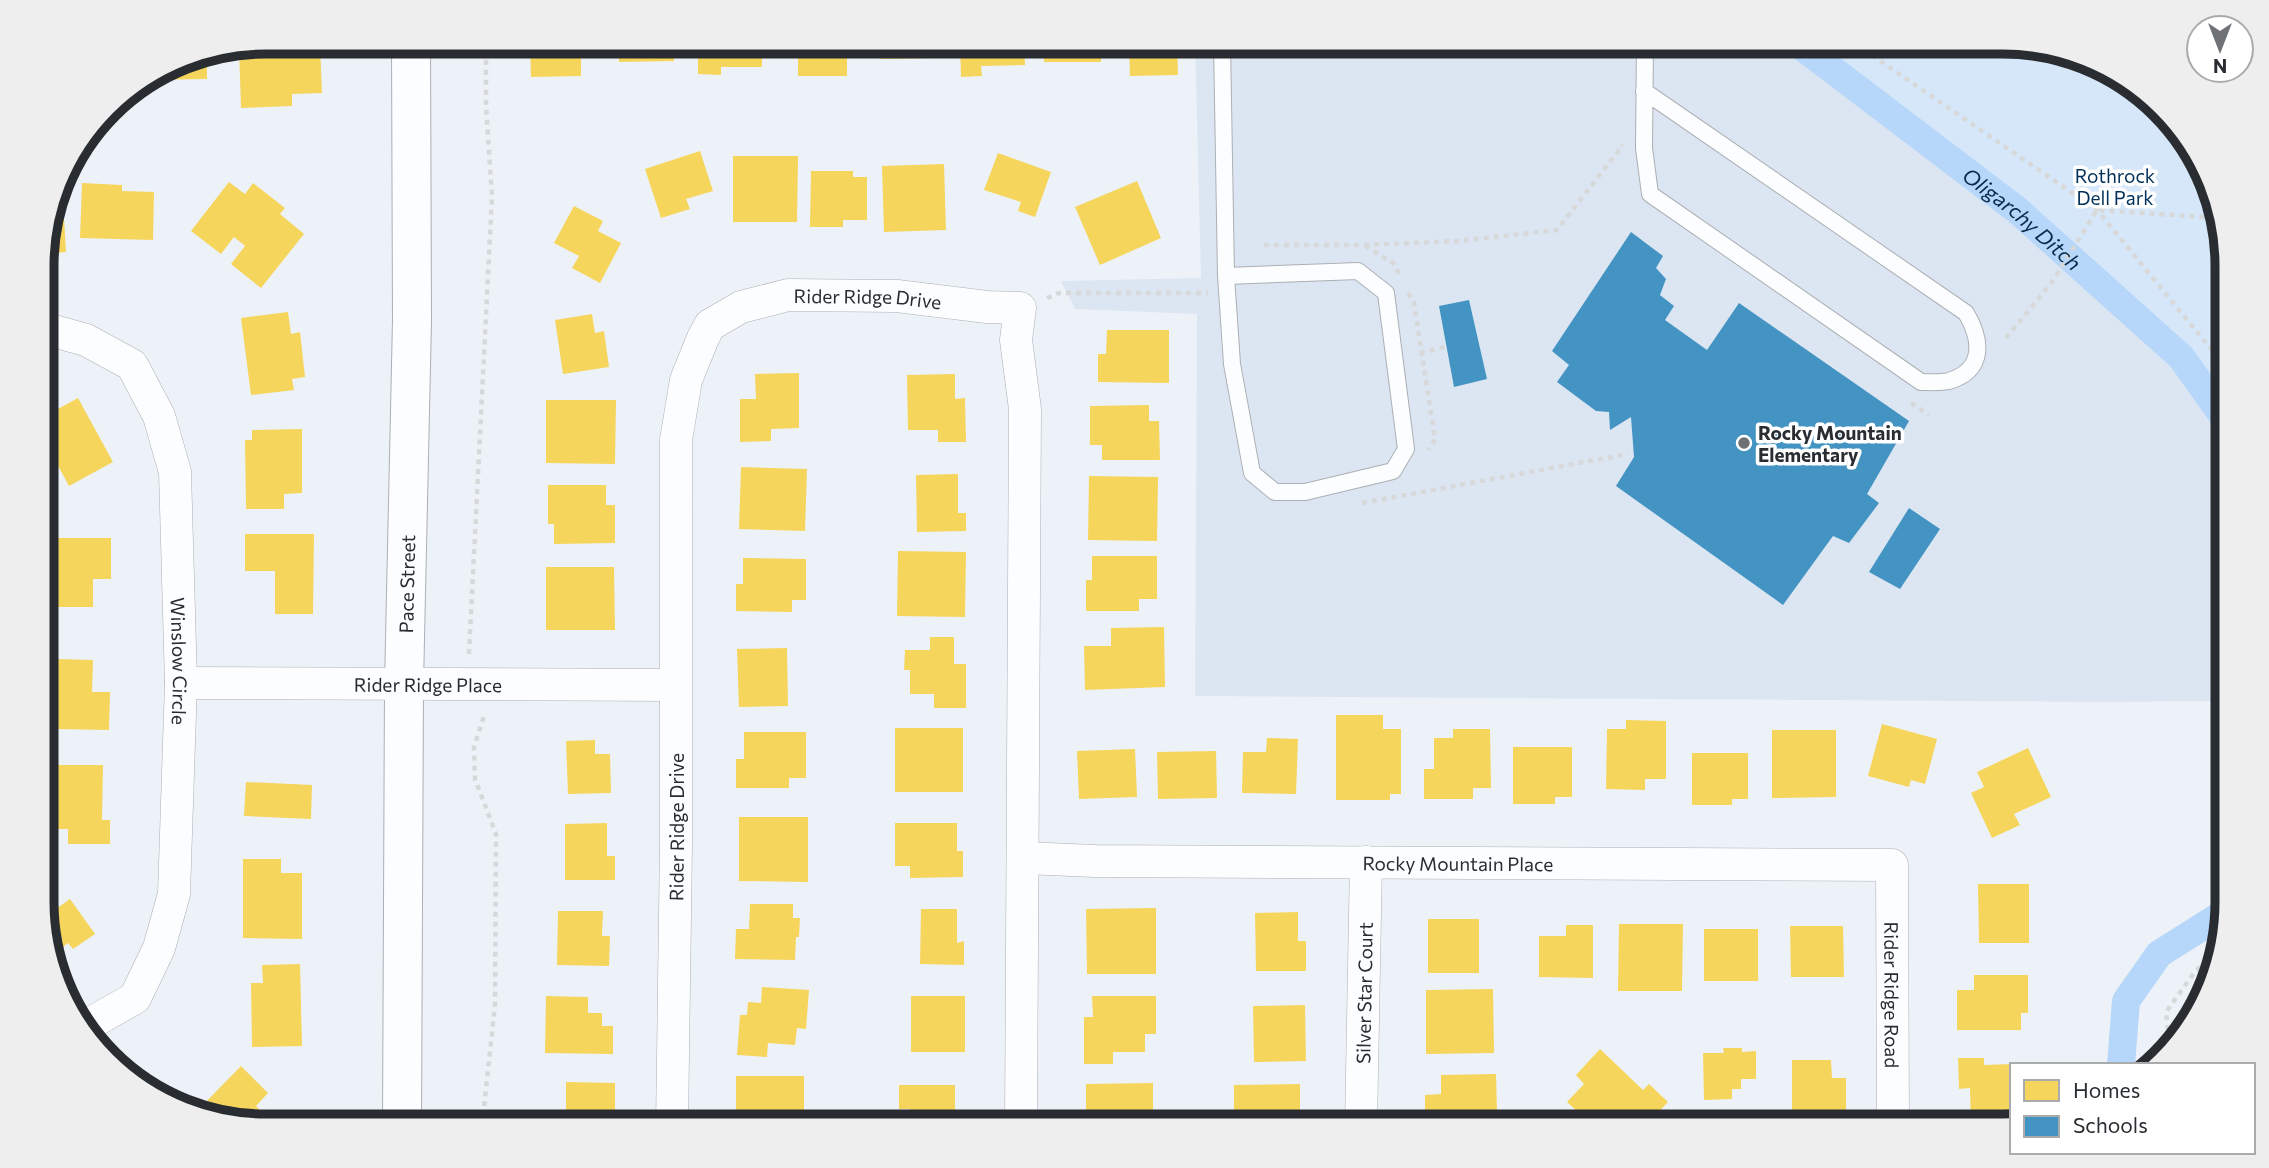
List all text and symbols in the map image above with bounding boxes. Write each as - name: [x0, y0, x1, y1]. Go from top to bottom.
- north arrow: [2185, 14, 2255, 84]
- text: N: [2213, 55, 2227, 78]
- water label: Oligarchy Ditch: [1958, 161, 2087, 275]
- park label: Rothrock Dell Park: [2075, 164, 2155, 209]
- street label: Rider Ridge Drive: [794, 284, 943, 313]
- place label: Rocky Mountain Elementary: [1758, 421, 1902, 466]
- marker: Rocky Mountain Elementary: [1736, 435, 1752, 451]
- street label: Pace Street: [394, 534, 419, 634]
- street label: Winslow Circle: [167, 597, 193, 725]
- street label: Rider Ridge Place: [354, 672, 502, 696]
- street label: Rider Ridge Drive: [664, 753, 688, 901]
- street label: Rocky Mountain Place: [1362, 851, 1553, 875]
- street label: Silver Star Court: [1351, 922, 1376, 1064]
- street label: Rider Ridge Road: [1881, 922, 1904, 1068]
- legend: [2010, 1063, 2255, 1154]
- text: Homes: [2073, 1077, 2140, 1102]
- text: Schools: [2073, 1112, 2148, 1137]

